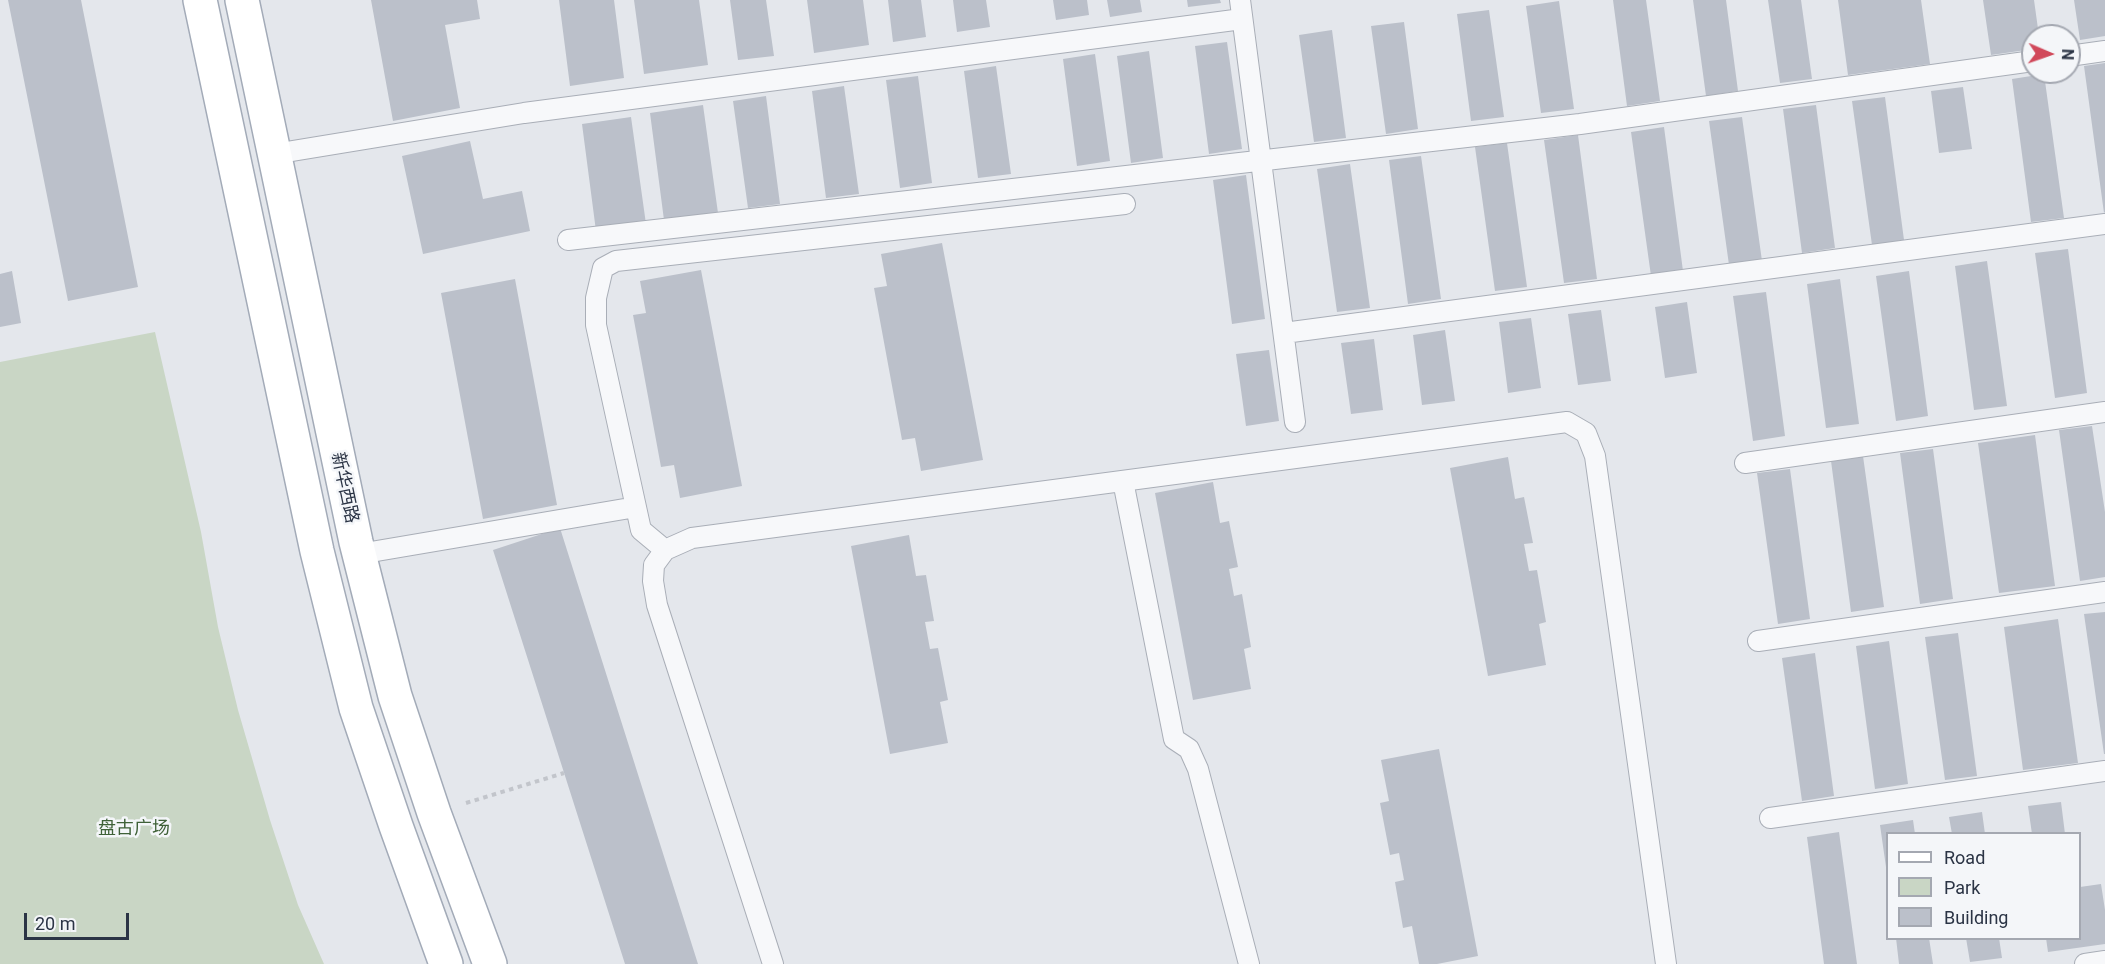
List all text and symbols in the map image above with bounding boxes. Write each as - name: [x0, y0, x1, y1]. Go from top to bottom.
- north arrow: [2021, 24, 2081, 84]
- text: N: [2058, 49, 2077, 61]
- street label: 新华西路: [326, 451, 362, 525]
- park label: 盘古广场: [98, 818, 170, 840]
- legend: [1886, 832, 2081, 940]
- text: Road: [1944, 847, 1985, 868]
- text: Park: [1944, 877, 1980, 898]
- scale bar: [27, 901, 132, 939]
- text: Building: [1944, 907, 2008, 928]
- text: 20 m: [35, 913, 75, 934]

